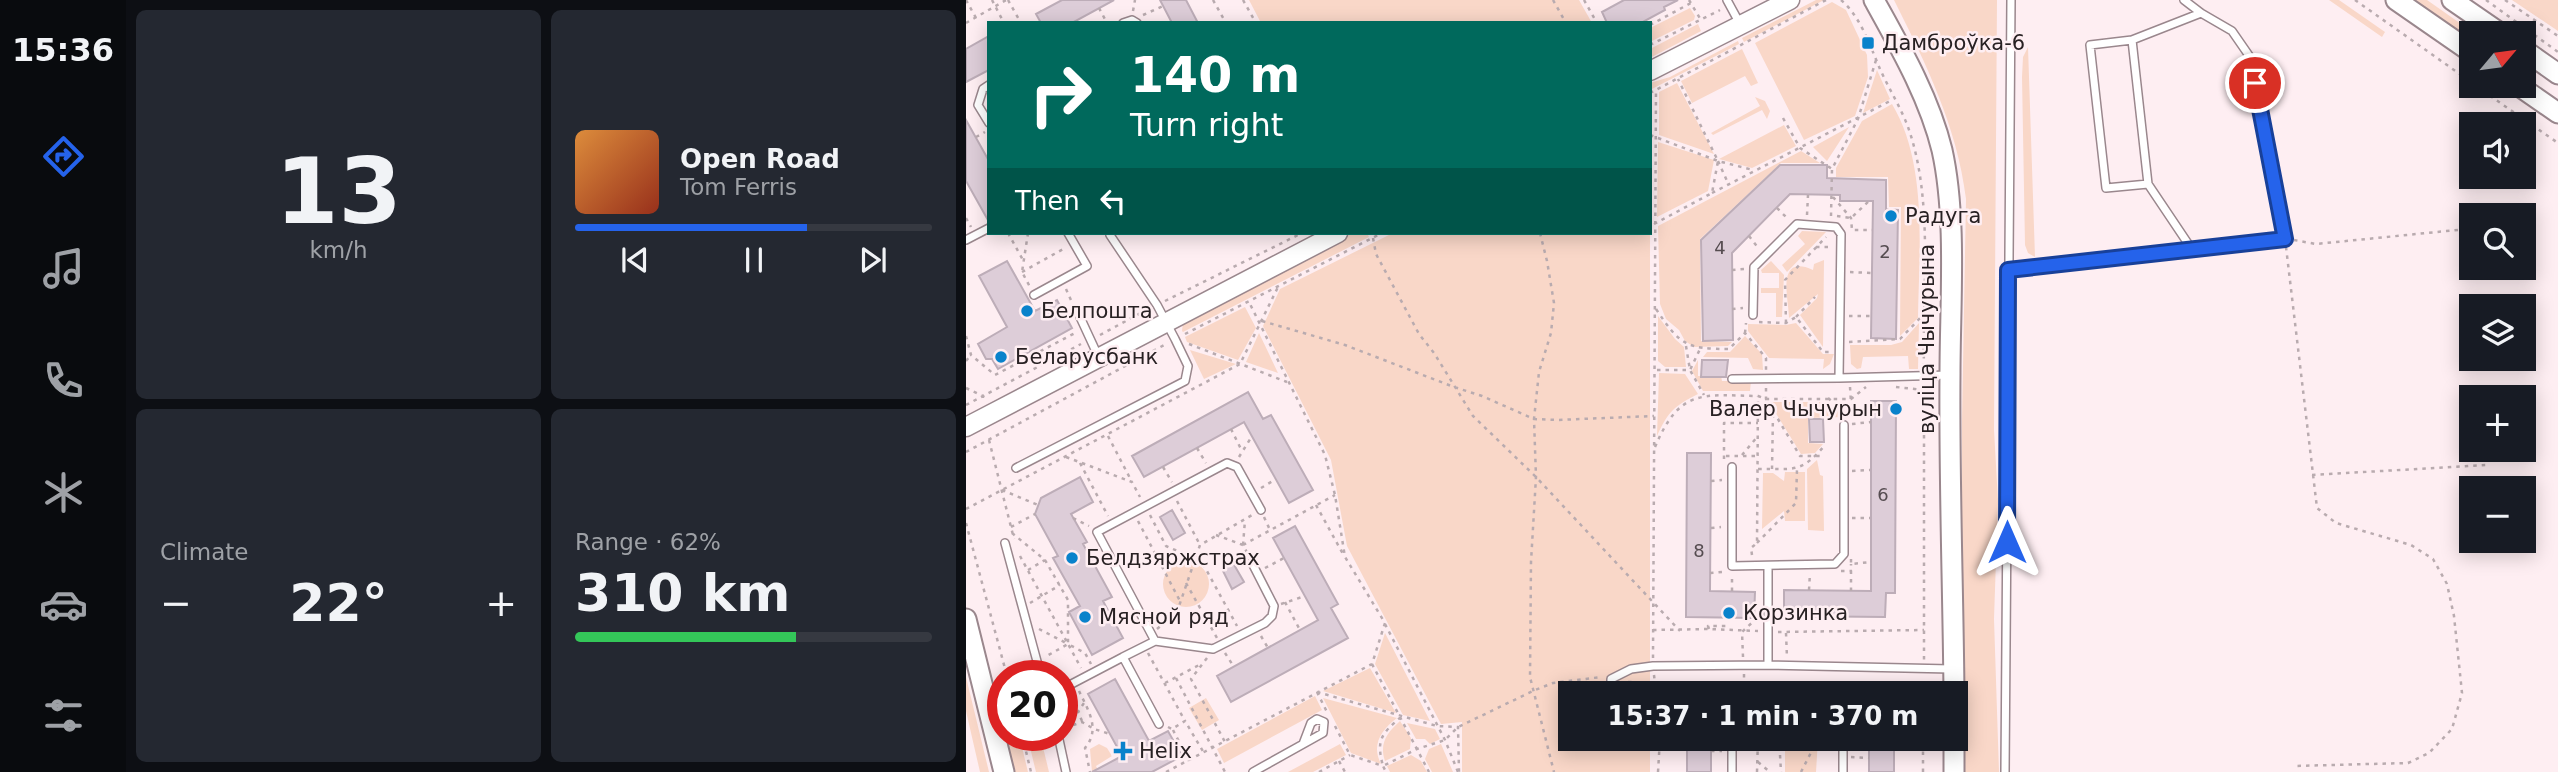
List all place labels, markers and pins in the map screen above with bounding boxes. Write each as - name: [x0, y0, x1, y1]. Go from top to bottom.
- place label: Дамброўка-6: [1882, 31, 2025, 55]
- marker: Дамброўка-6: [1860, 35, 1876, 51]
- pin: [2225, 53, 2285, 113]
- place label: Радуга: [1905, 204, 1981, 228]
- marker: Радуга: [1883, 208, 1899, 224]
- place label: Белпошта: [1041, 299, 1153, 323]
- marker: Белпошта: [1019, 303, 1035, 319]
- place label: Беларусбанк: [1015, 345, 1158, 369]
- marker: Беларусбанк: [993, 349, 1009, 365]
- place label: Валер Чычурын: [1709, 397, 1882, 421]
- marker: Валер Чычурын: [1888, 401, 1904, 417]
- place label: Белдзяржстрах: [1086, 546, 1260, 570]
- marker: Белдзяржстрах: [1064, 550, 1080, 566]
- place label: Корзинка: [1743, 601, 1848, 625]
- place label: Мясной ряд: [1099, 605, 1229, 629]
- marker: Корзинка: [1721, 605, 1737, 621]
- marker: Мясной ряд: [1077, 609, 1093, 625]
- place label: Helix: [1139, 739, 1192, 763]
- marker: Helix: [1113, 741, 1133, 761]

